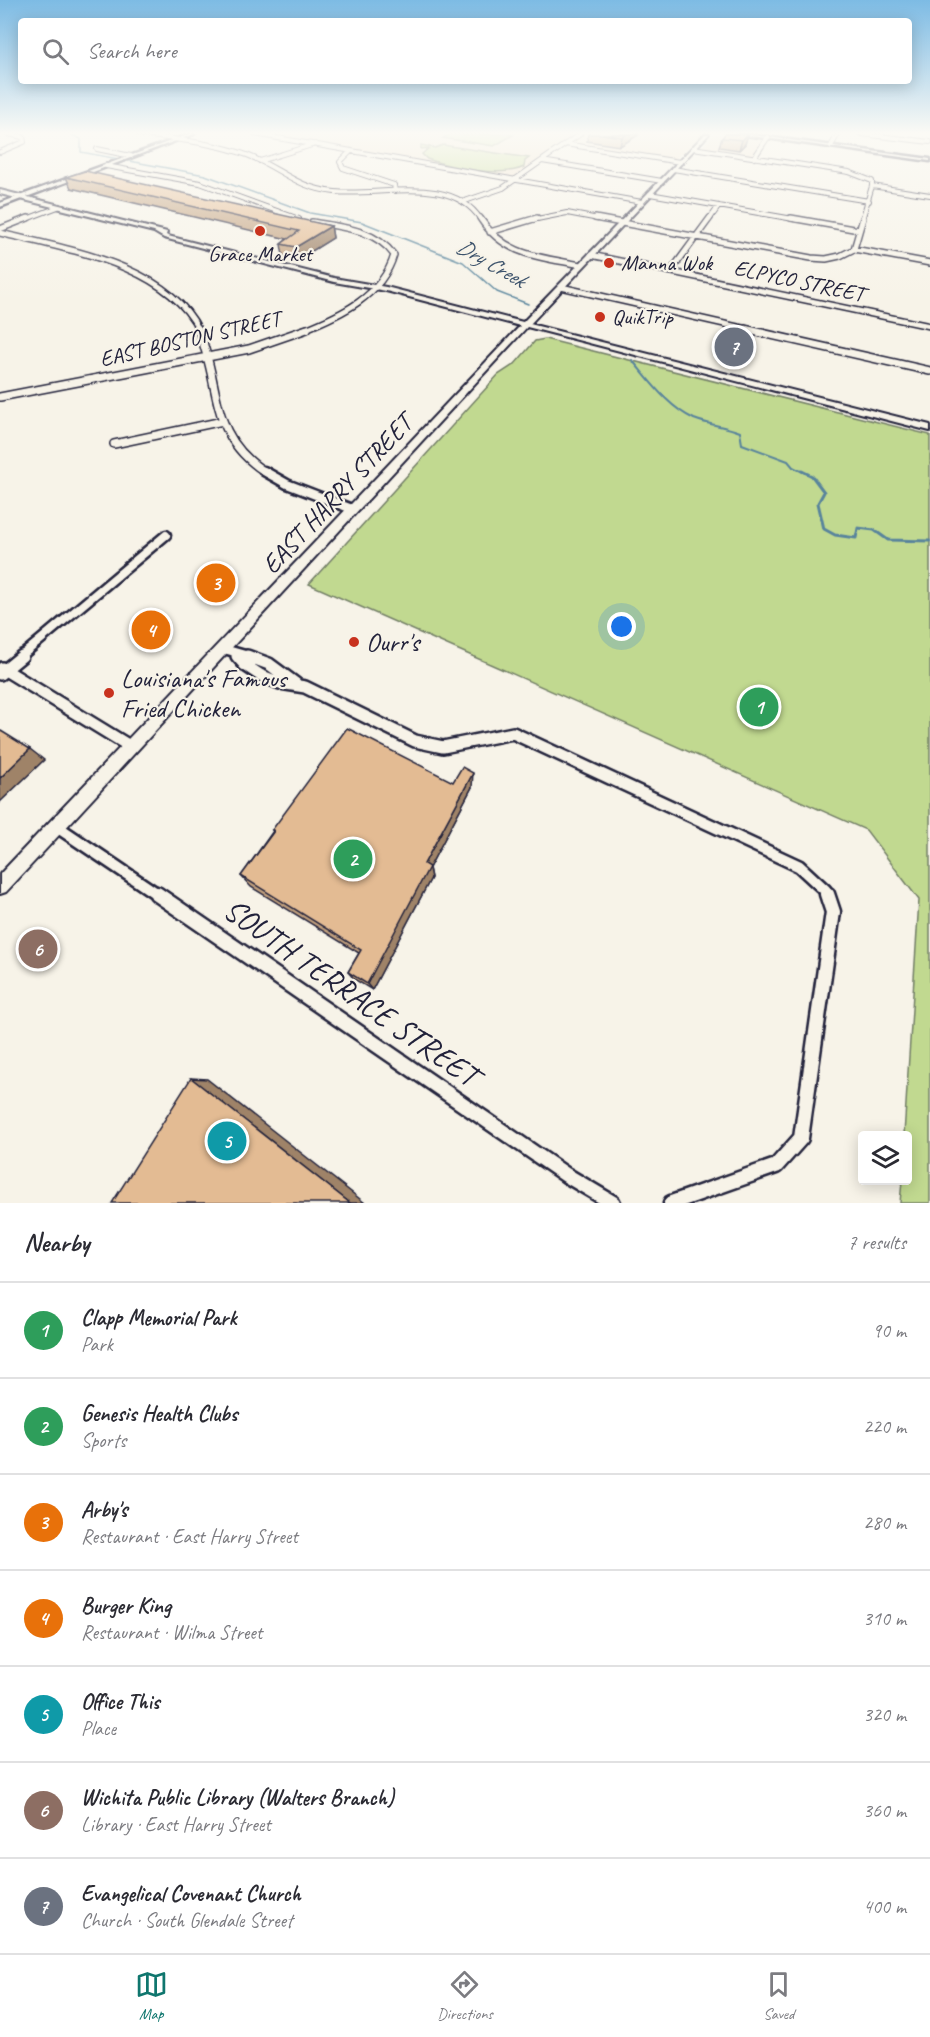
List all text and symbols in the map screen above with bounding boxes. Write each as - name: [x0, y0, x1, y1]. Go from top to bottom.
- search box: [18, 18, 912, 84]
- icon: search: [39, 35, 72, 68]
- text: Search here: [87, 37, 177, 65]
- marker: Grace Market: [253, 224, 267, 238]
- water label: Dry Creek: [452, 232, 534, 296]
- place label: Grace Market: [208, 240, 315, 268]
- place label: Manna Wok: [621, 249, 714, 277]
- street label: ELPYCO STREET: [731, 254, 872, 310]
- marker: Manna Wok: [602, 256, 616, 270]
- street label: EAST BOSTON STREET: [97, 303, 288, 373]
- place label: QuikTrip: [612, 303, 674, 331]
- marker: QuikTrip: [593, 310, 607, 324]
- pin: 7: [714, 324, 754, 370]
- street label: EAST HARRY STREET: [255, 404, 423, 581]
- pin: 3: [196, 560, 236, 606]
- pin: 4: [132, 608, 170, 652]
- your location: [607, 612, 636, 641]
- place label: Ourr's: [366, 626, 421, 659]
- marker: Ourr's: [347, 635, 361, 649]
- place label: Louisiana's Famous Fried Chicken: [121, 662, 289, 725]
- pin: 1: [740, 684, 778, 730]
- marker: Louisiana's Famous Fried Chicken: [102, 686, 116, 700]
- pin: 2: [334, 836, 372, 882]
- street label: SOUTH TERRACE STREET: [216, 889, 492, 1099]
- pin: 6: [18, 926, 57, 972]
- pin: 5: [208, 1118, 246, 1164]
- map controls: [858, 1131, 912, 1185]
- button: layers: [858, 1131, 912, 1185]
- text: Nearby: [24, 1226, 89, 1259]
- text: 7 results: [847, 1230, 906, 1255]
- text: Clapp Memorial Park: [81, 1304, 236, 1332]
- text: 1: [39, 1318, 48, 1343]
- text: 90 m: [872, 1318, 906, 1343]
- text: Park: [81, 1332, 113, 1357]
- text: Genesis Health Clubs: [81, 1400, 238, 1428]
- text: 2: [39, 1414, 48, 1439]
- text: 220 m: [863, 1414, 906, 1439]
- text: Sports: [81, 1428, 126, 1453]
- text: Arby's: [81, 1496, 128, 1524]
- text: 3: [39, 1510, 48, 1535]
- text: 280 m: [863, 1510, 906, 1535]
- text: Restaurant · East Harry Street: [81, 1524, 298, 1549]
- text: Burger King: [81, 1592, 171, 1620]
- text: 4: [39, 1606, 48, 1631]
- text: 310 m: [863, 1606, 906, 1631]
- text: Restaurant · Wilma Street: [81, 1620, 262, 1645]
- text: Office This: [81, 1688, 159, 1716]
- text: 5: [39, 1702, 48, 1727]
- text: 320 m: [863, 1702, 906, 1727]
- text: Place: [81, 1716, 116, 1741]
- text: Wichita Public Library (Walters Branch): [81, 1784, 394, 1812]
- text: 6: [39, 1798, 48, 1823]
- text: 360 m: [863, 1798, 906, 1823]
- text: Library · East Harry Street: [81, 1812, 271, 1837]
- text: Evangelical Covenant Church: [81, 1880, 301, 1908]
- text: 7: [39, 1894, 48, 1919]
- text: 400 m: [863, 1894, 906, 1919]
- text: Church · South Glendale Street: [81, 1908, 293, 1933]
- tab: Map: [135, 1968, 168, 2024]
- tab: Directions: [437, 1968, 493, 2024]
- tab: Saved: [762, 1968, 795, 2024]

